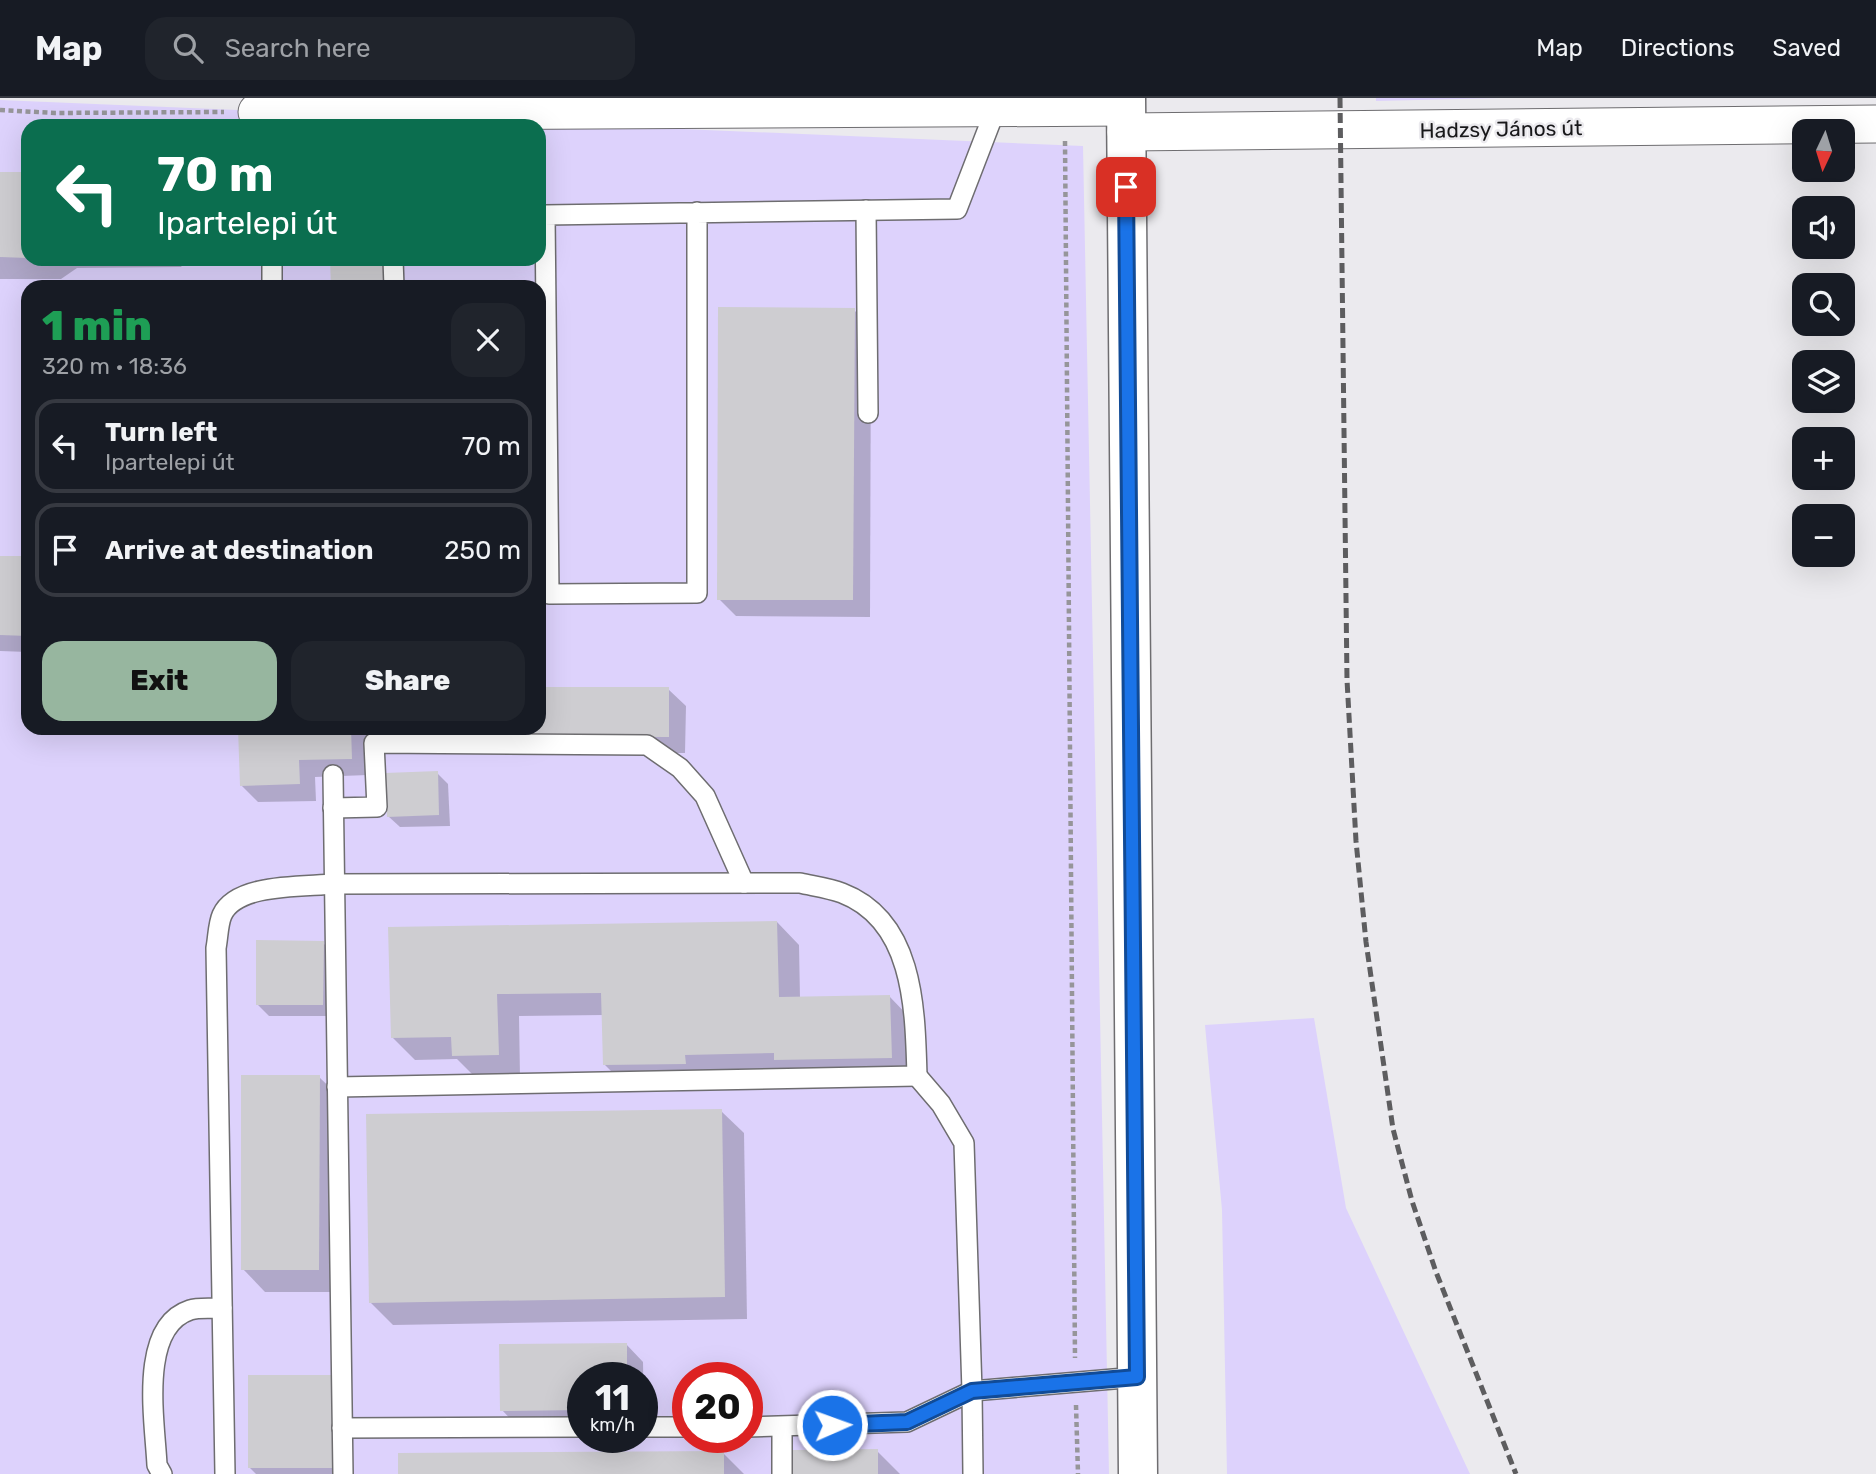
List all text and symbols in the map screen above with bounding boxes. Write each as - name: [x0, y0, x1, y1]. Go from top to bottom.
- search box: [145, 17, 635, 80]
- text: Map: [35, 29, 103, 68]
- icon: search: [169, 29, 207, 67]
- text: Search here: [225, 33, 370, 64]
- text: Map: [1536, 34, 1583, 62]
- text: Directions: [1621, 34, 1734, 62]
- text: Saved: [1772, 34, 1841, 62]
- street label: Hadzsy János út: [1419, 115, 1583, 143]
- north arrow: [1792, 119, 1855, 182]
- map controls: [1792, 119, 1855, 567]
- text: 70 m: [157, 145, 274, 203]
- icon: left: [42, 147, 133, 238]
- pin: [1096, 157, 1156, 217]
- icon: arrive: [1107, 168, 1145, 206]
- button: sound: [1792, 196, 1855, 259]
- text: Ipartelepi út: [157, 204, 337, 242]
- button: search: [1792, 273, 1855, 336]
- text: 1 min: [42, 301, 152, 351]
- button: close: [451, 303, 525, 377]
- button: layers: [1792, 350, 1855, 413]
- text: 320 m · 18:36: [42, 352, 187, 380]
- text: Turn left: [105, 417, 217, 448]
- icon: left: [46, 427, 84, 465]
- button: +: [1792, 427, 1855, 490]
- text: 70 m: [462, 431, 521, 462]
- text: Ipartelepi út: [105, 448, 235, 476]
- button: −: [1792, 504, 1855, 567]
- icon: arrive: [46, 531, 84, 569]
- text: Arrive at destination: [105, 535, 373, 566]
- text: 250 m: [444, 535, 521, 566]
- button: Exit: [42, 641, 277, 721]
- button: Share: [291, 641, 525, 721]
- speed limit sign: 20: [672, 1362, 763, 1453]
- text: 11: [595, 1377, 630, 1419]
- position arrow: [795, 1388, 869, 1462]
- text: km/h: [590, 1414, 635, 1436]

